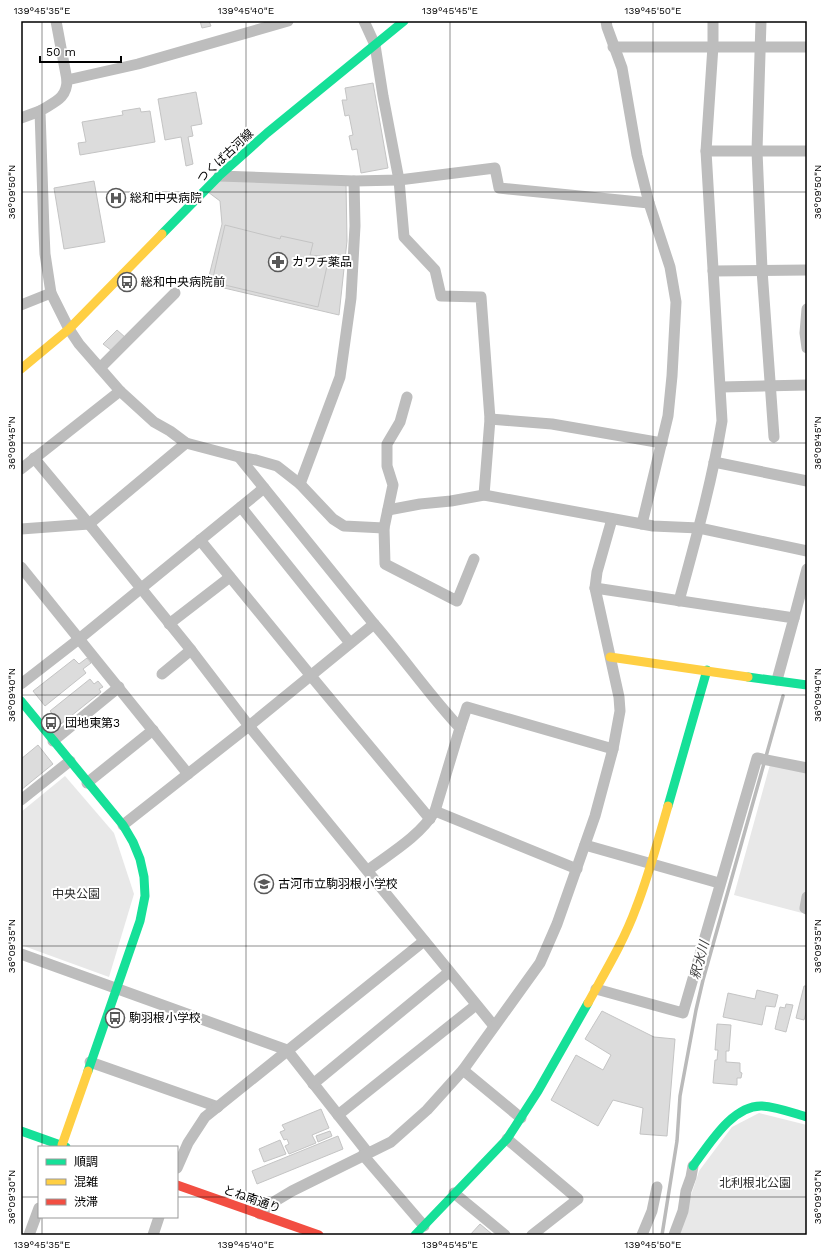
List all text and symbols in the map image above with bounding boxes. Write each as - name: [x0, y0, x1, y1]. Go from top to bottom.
- text: 139°45'35"E: [14, 5, 70, 16]
- text: 139°45'40"E: [218, 5, 274, 16]
- text: 139°45'45"E: [422, 5, 478, 16]
- text: 139°45'50"E: [625, 5, 681, 16]
- scale bar: [40, 38, 121, 64]
- text: 50 m: [46, 45, 76, 59]
- street label: つくば古河線: [194, 126, 256, 186]
- text: 36°09'50"N: [6, 165, 17, 219]
- text: 36°09'50"N: [812, 165, 823, 219]
- hospital icon: 総和中央病院: [105, 187, 127, 209]
- place label: 総和中央病院: [130, 191, 202, 205]
- pharmacy icon: カワチ薬品: [267, 251, 289, 273]
- place label: カワチ薬品: [292, 255, 352, 269]
- bus stop icon: 総和中央病院前: [116, 271, 138, 293]
- place label: 総和中央病院前: [141, 275, 225, 289]
- text: 36°09'45"N: [6, 416, 17, 470]
- text: 36°09'45"N: [812, 416, 823, 470]
- text: 36°09'40"N: [6, 668, 17, 722]
- text: 36°09'40"N: [812, 668, 823, 722]
- bus stop icon: 団地東第3: [40, 712, 62, 734]
- place label: 団地東第3: [65, 716, 120, 730]
- school or university icon: 古河市立駒羽根小学校: [253, 873, 275, 895]
- place label: 古河市立駒羽根小学校: [278, 877, 398, 891]
- park label: 中央公園: [52, 887, 100, 901]
- text: 36°09'35"N: [6, 919, 17, 973]
- text: 36°09'35"N: [812, 919, 823, 973]
- water label: 釈水川: [687, 937, 712, 981]
- bus stop icon: 駒羽根小学校: [104, 1007, 126, 1029]
- place label: 駒羽根小学校: [129, 1011, 201, 1025]
- legend: [38, 1146, 178, 1218]
- text: 順調: [74, 1155, 98, 1169]
- text: 36°09'30"N: [6, 1170, 17, 1224]
- text: 36°09'30"N: [812, 1170, 823, 1224]
- text: 混雑: [74, 1175, 98, 1189]
- park label: 北利根北公園: [719, 1176, 791, 1190]
- street label: とね南通り: [221, 1183, 283, 1215]
- text: 渋滞: [74, 1195, 98, 1209]
- text: 139°45'35"E: [14, 1239, 70, 1250]
- text: 139°45'40"E: [218, 1239, 274, 1250]
- text: 139°45'45"E: [422, 1239, 478, 1250]
- text: 139°45'50"E: [625, 1239, 681, 1250]

